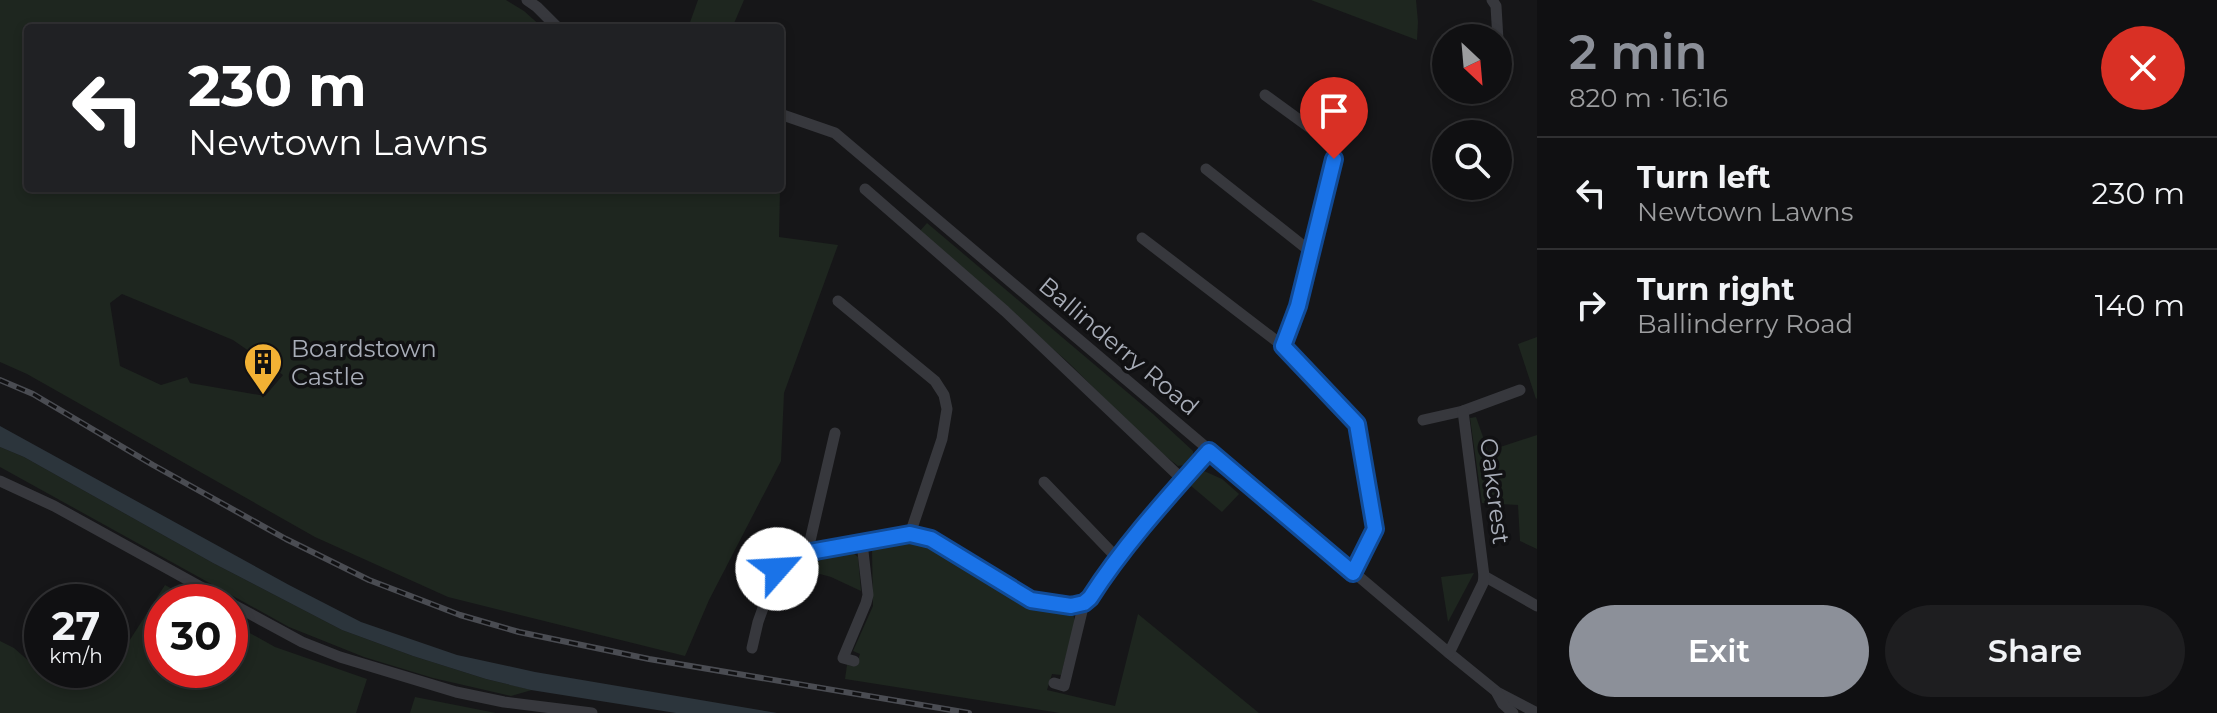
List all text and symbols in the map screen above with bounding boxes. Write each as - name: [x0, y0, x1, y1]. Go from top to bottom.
- text: 2 min: [1569, 23, 1707, 81]
- north arrow: [1432, 24, 1512, 104]
- map controls: [1432, 24, 1512, 200]
- button: close: [2101, 26, 2185, 110]
- text: 230 m: [188, 52, 367, 120]
- icon: left: [56, 56, 160, 160]
- pin: [1300, 77, 1368, 159]
- text: 820 m · 16:16: [1569, 82, 1728, 114]
- icon: arrive: [1312, 89, 1356, 133]
- text: Newtown Lawns: [188, 120, 488, 164]
- button: search: [1432, 120, 1512, 200]
- text: Turn left: [1637, 159, 1770, 196]
- icon: left: [1569, 171, 1613, 215]
- text: 230 m: [2091, 175, 2185, 212]
- text: Newtown Lawns: [1637, 196, 1853, 228]
- street label: Ballinderry Road: [1033, 271, 1205, 421]
- text: Turn right: [1637, 271, 1794, 308]
- icon: right: [1569, 283, 1613, 327]
- text: 140 m: [2095, 287, 2185, 324]
- text: Ballinderry Road: [1637, 308, 1853, 340]
- place label: Boardstown Castle: [291, 334, 437, 391]
- building icon: Boardstown Castle: [242, 341, 284, 396]
- street label: Oakcrest: [1474, 436, 1516, 546]
- position arrow: [735, 527, 819, 611]
- speed limit sign: 30: [144, 584, 248, 688]
- text: 27: [52, 601, 100, 650]
- button: Exit: [1569, 605, 1869, 697]
- button: Share: [1885, 605, 2185, 697]
- text: km/h: [49, 644, 103, 668]

